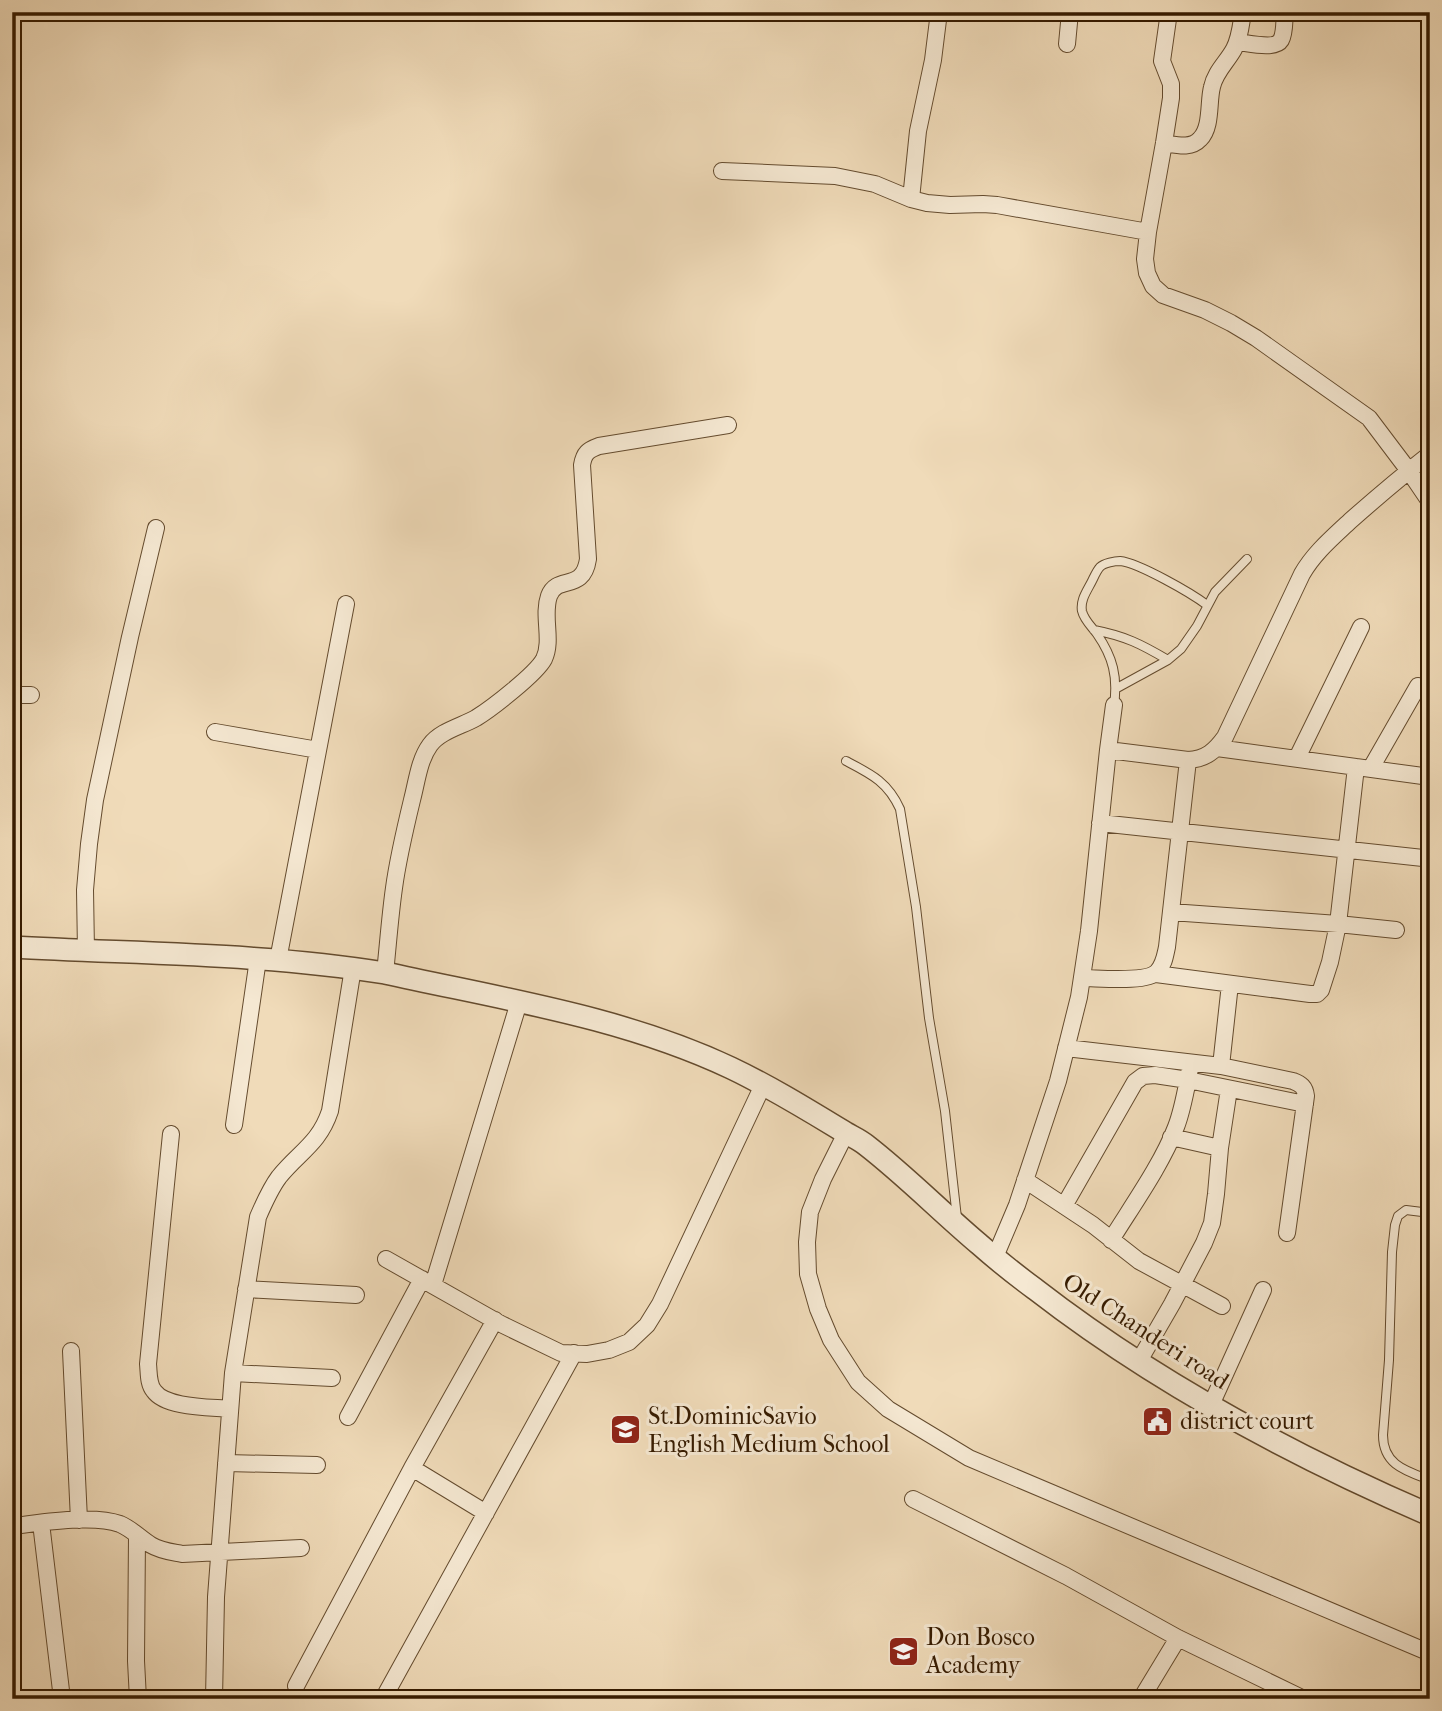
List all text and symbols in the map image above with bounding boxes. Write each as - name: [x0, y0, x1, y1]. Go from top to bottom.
- street label: Old Chanderi road: [1058, 1267, 1235, 1396]
- place label: St.DominicSavio English Medium School: [648, 1402, 890, 1458]
- public building icon: district court: [1140, 1404, 1174, 1438]
- place label: district court: [1180, 1407, 1314, 1435]
- school or university icon: St.DominicSavio English Medium School: [608, 1413, 642, 1447]
- place label: Don Bosco Academy: [925, 1623, 1035, 1679]
- school or university icon: Don Bosco Academy: [886, 1634, 920, 1668]

